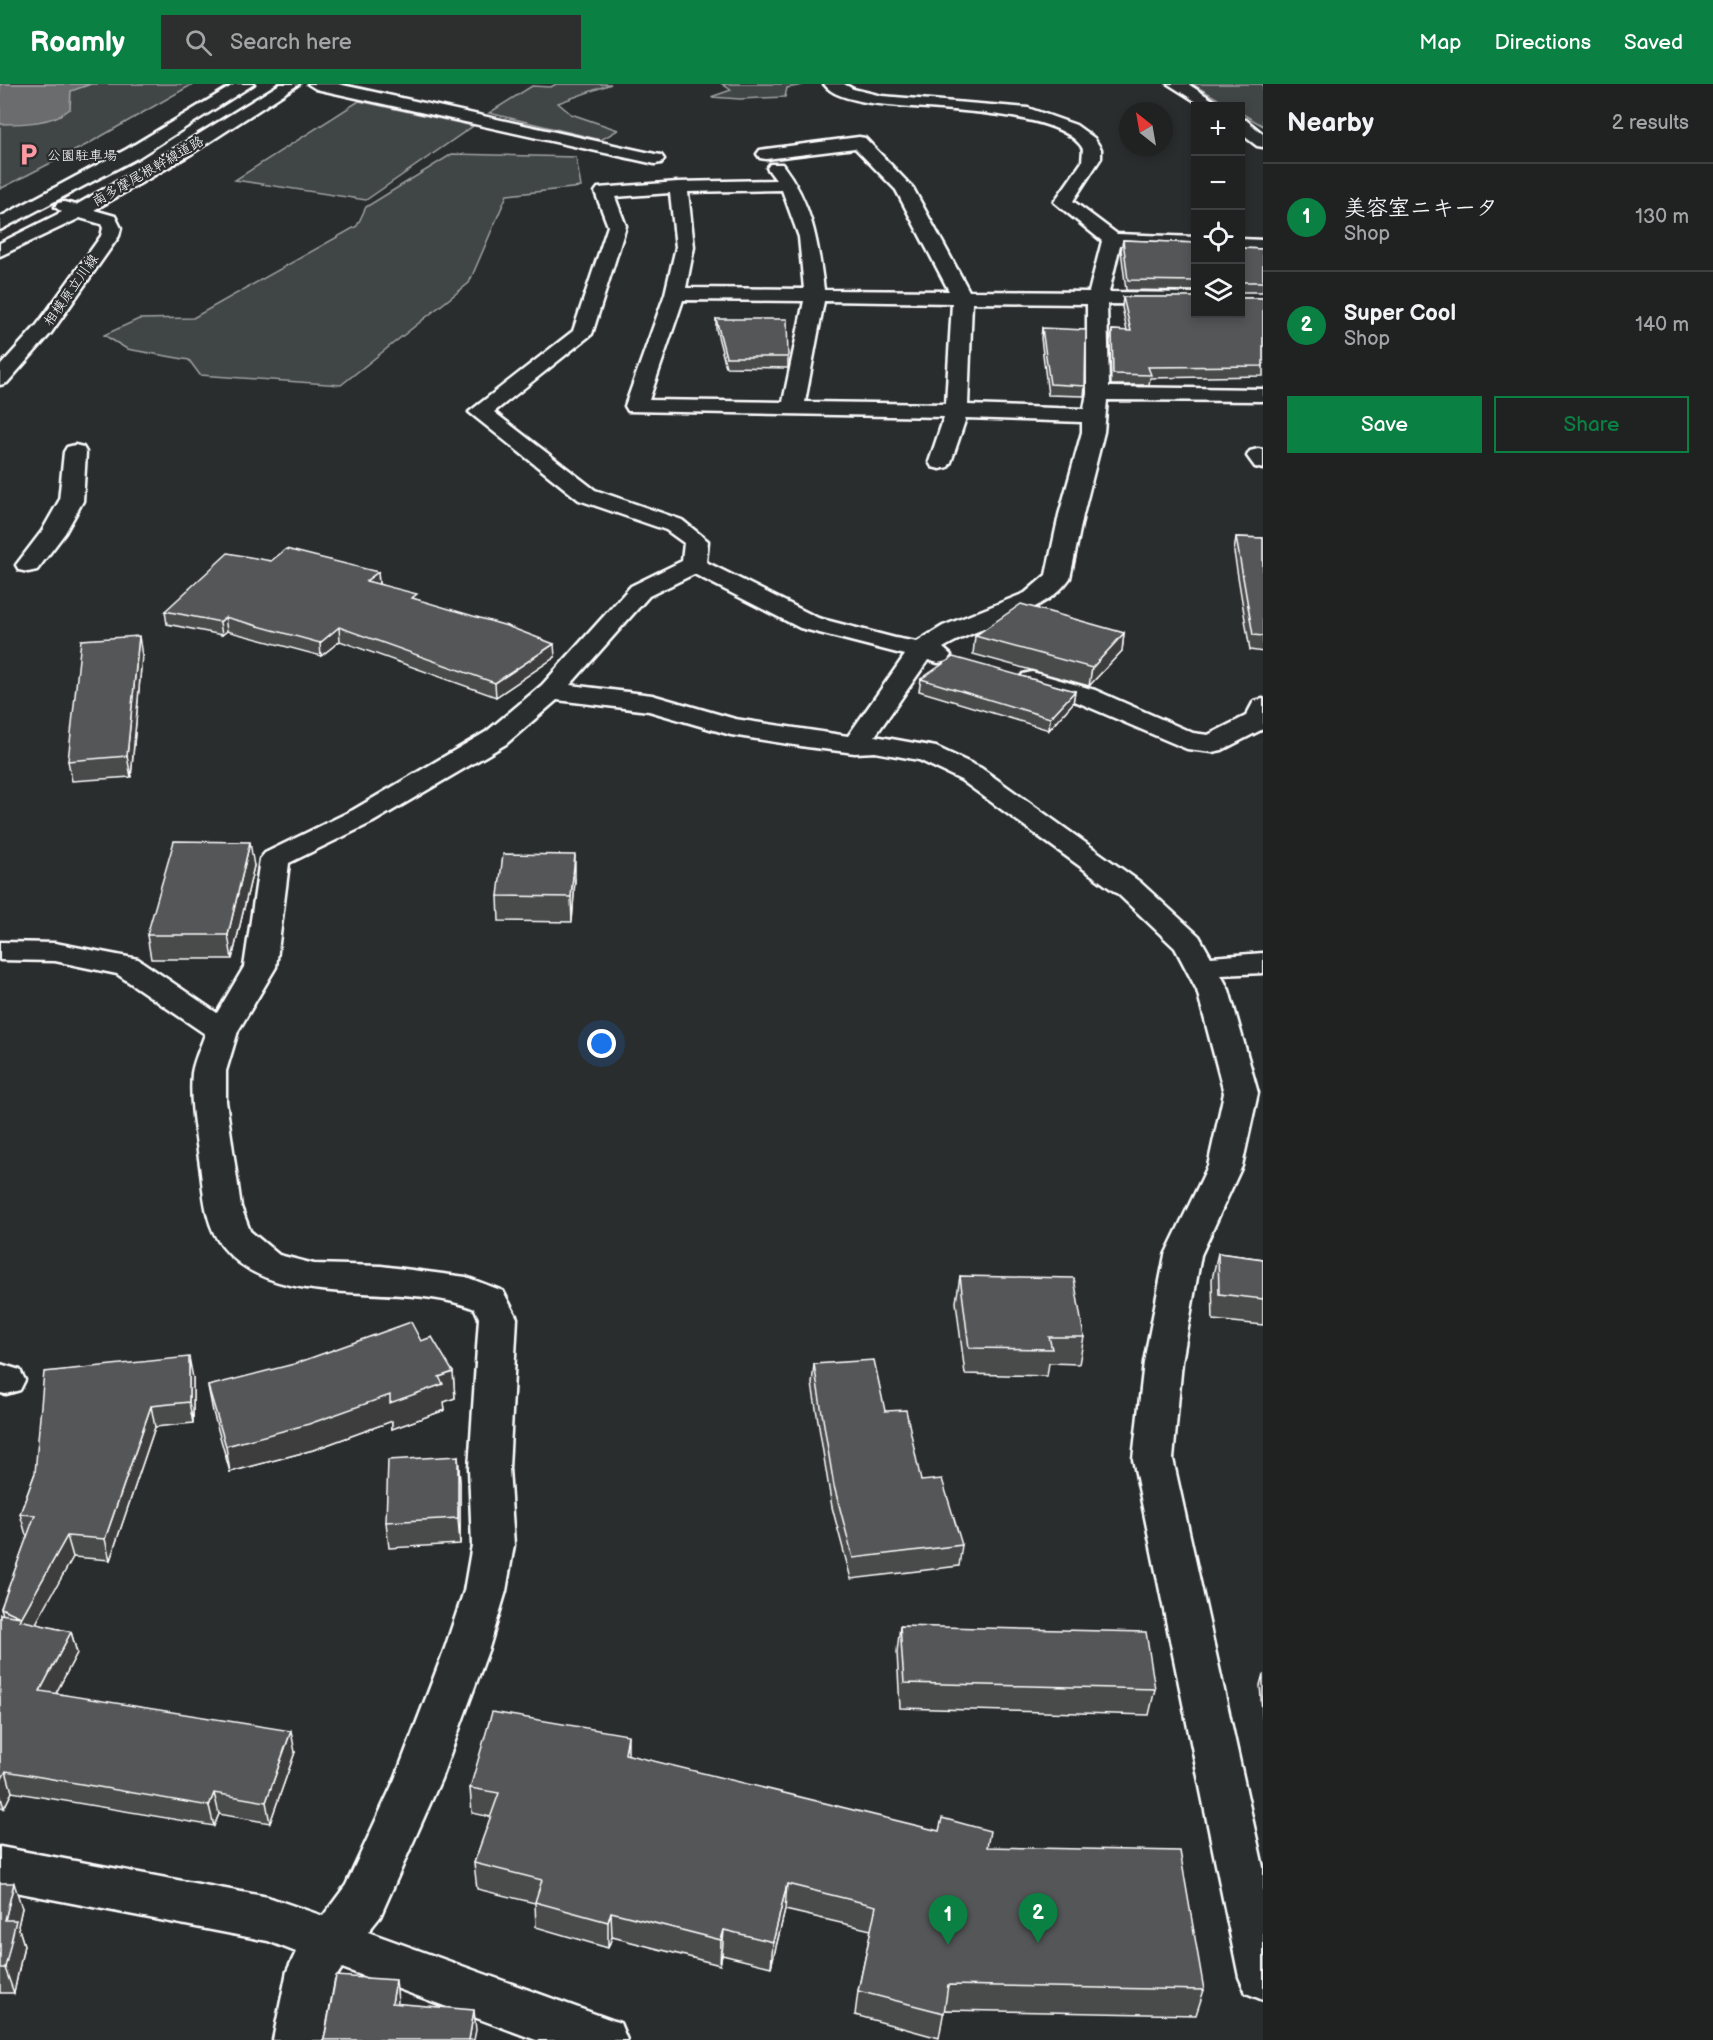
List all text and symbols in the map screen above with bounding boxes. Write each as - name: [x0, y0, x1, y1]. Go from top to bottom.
- search box: [161, 15, 581, 69]
- text: Roamly: [30, 26, 125, 59]
- icon: search: [182, 26, 215, 59]
- text: Search here: [230, 29, 352, 56]
- text: Map: [1419, 30, 1462, 55]
- text: Directions: [1495, 30, 1591, 55]
- text: Saved: [1624, 30, 1683, 55]
- north arrow: [1119, 102, 1173, 156]
- map controls: [1191, 102, 1245, 318]
- button: +: [1191, 102, 1245, 156]
- text: Nearby: [1287, 108, 1374, 139]
- text: 2 results: [1612, 111, 1689, 135]
- street label: 南多摩尾根幹線道路: [89, 132, 207, 210]
- parking icon: 公園駐車場: [16, 142, 42, 168]
- place label: 公園駐車場: [47, 147, 117, 164]
- button: −: [1191, 156, 1245, 210]
- text: 美容室ニキータ: [1344, 195, 1498, 222]
- text: 1: [1302, 205, 1311, 229]
- text: 130 m: [1635, 205, 1689, 229]
- button: locate: [1191, 210, 1245, 264]
- text: Shop: [1344, 222, 1390, 246]
- street label: 相模原立川線: [40, 251, 102, 329]
- button: layers: [1191, 264, 1245, 318]
- text: Super Cool: [1344, 300, 1456, 327]
- text: 2: [1301, 313, 1312, 337]
- text: 140 m: [1635, 313, 1689, 337]
- text: Shop: [1344, 327, 1390, 351]
- button: Save: [1287, 396, 1482, 453]
- button: Share: [1494, 396, 1689, 453]
- your location: [587, 1029, 616, 1058]
- pin: 2: [1018, 1894, 1058, 1943]
- pin: 1: [928, 1896, 968, 1945]

